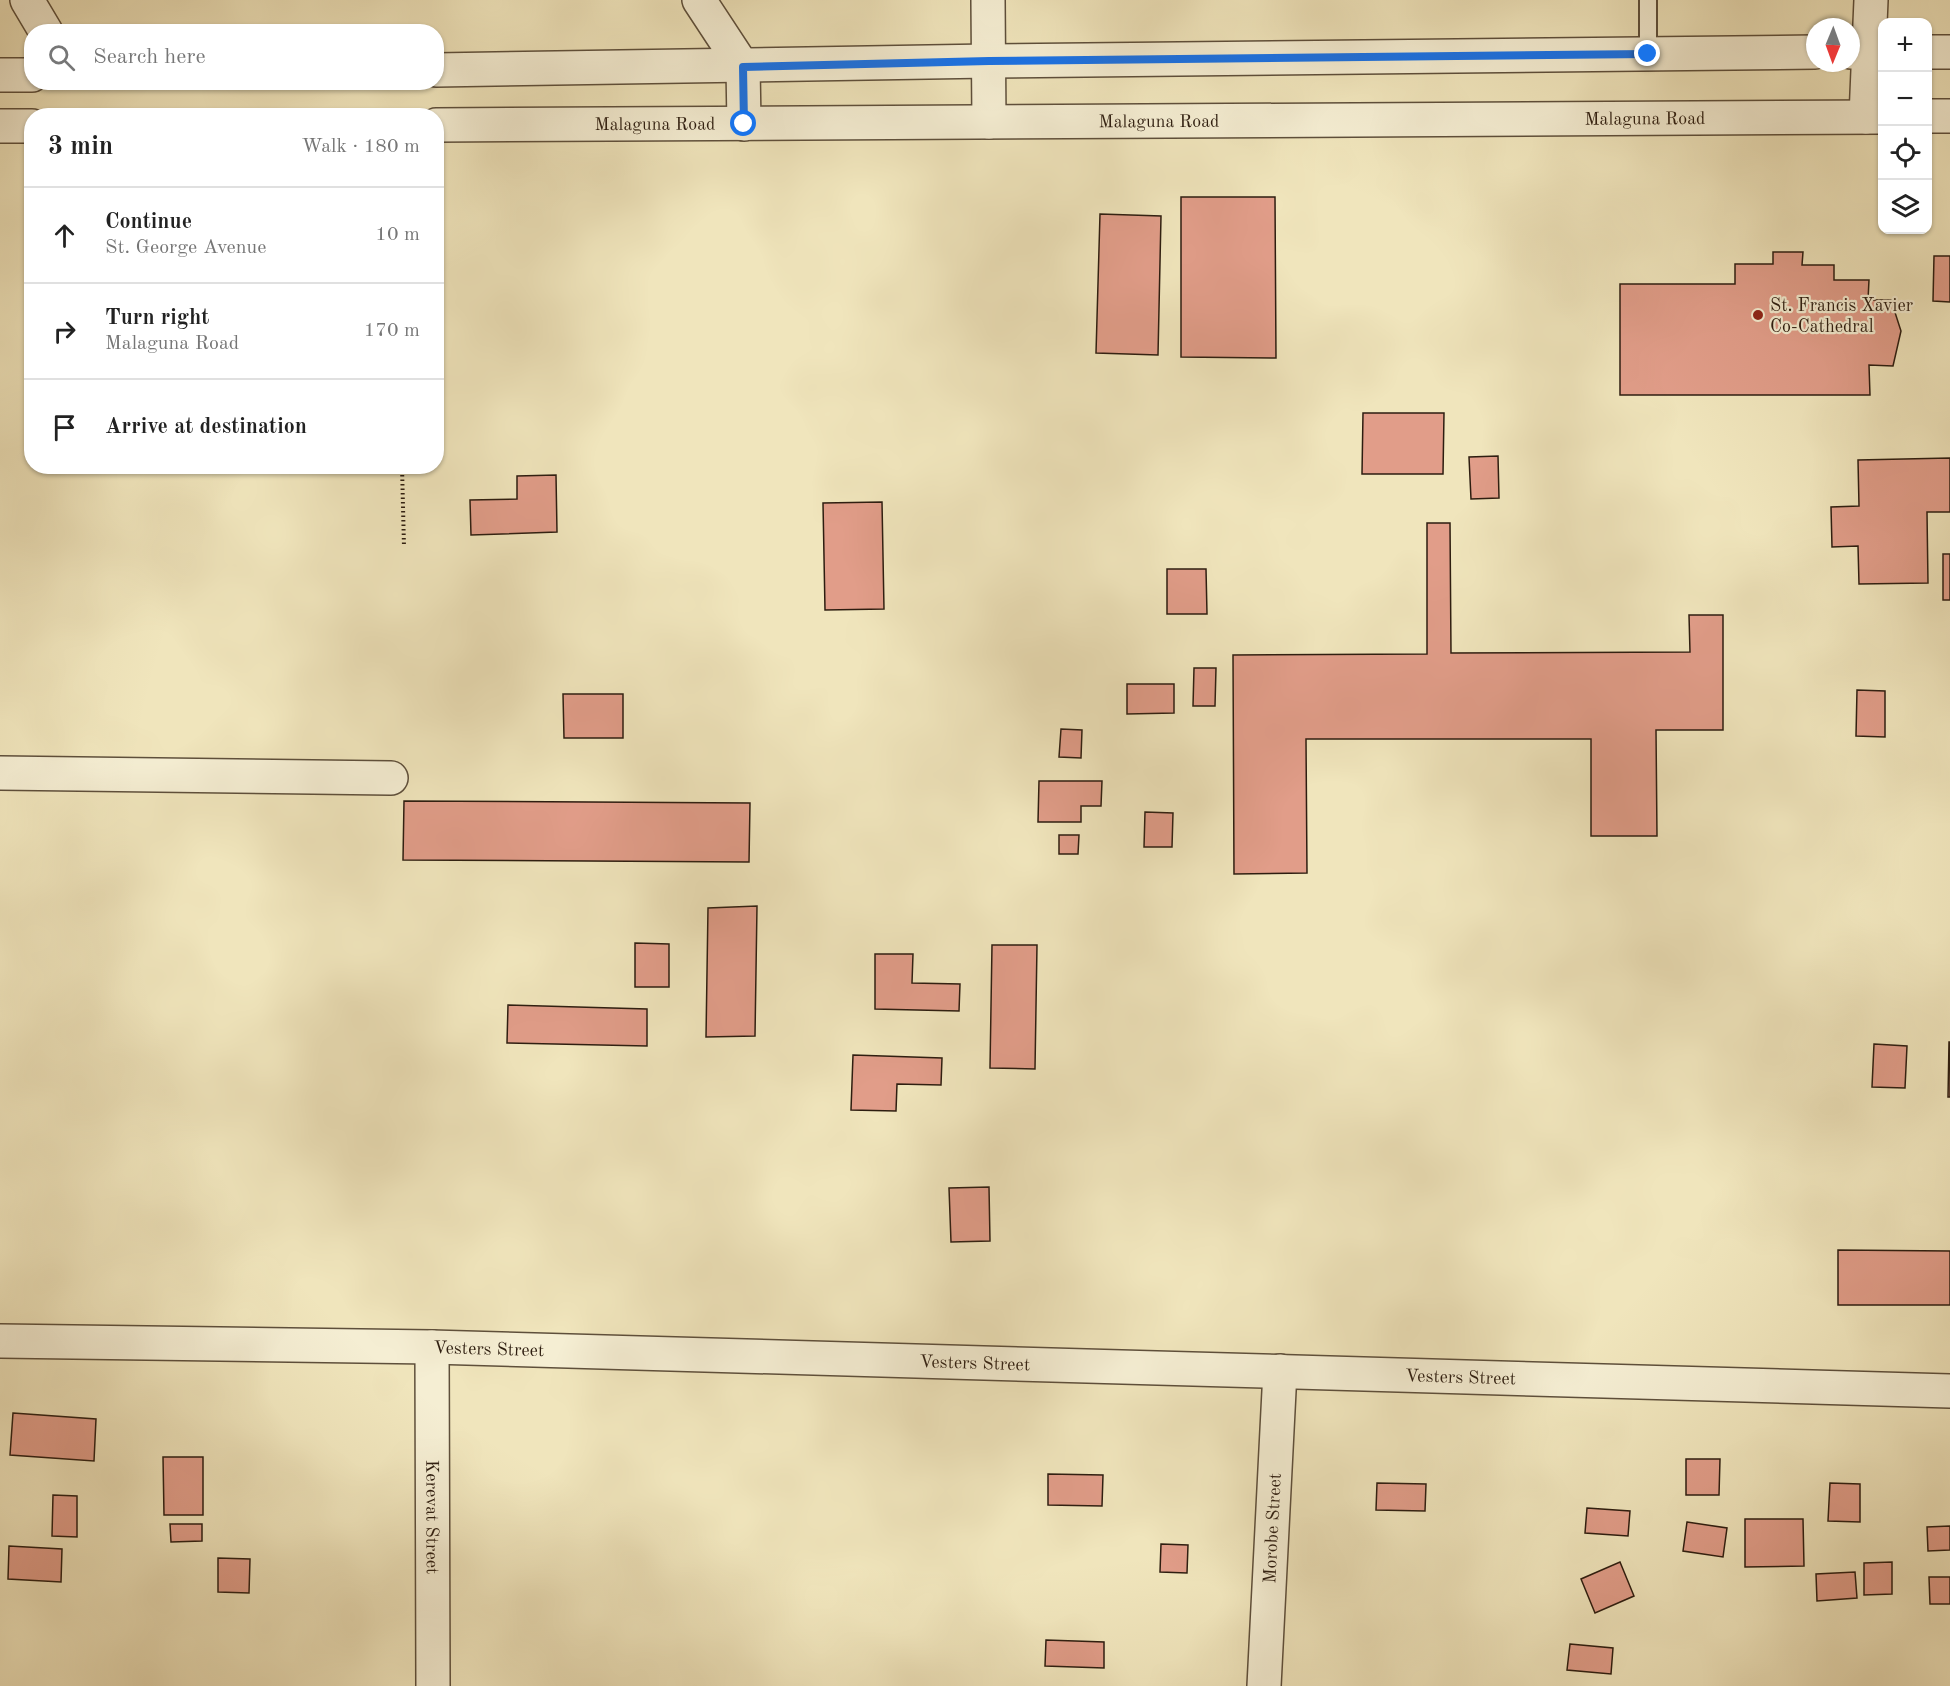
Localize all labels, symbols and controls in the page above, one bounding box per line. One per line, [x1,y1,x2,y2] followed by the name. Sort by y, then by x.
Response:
[1806,18,1860,72] north arrow
[1878,18,1932,234] map controls
[1878,18,1932,72] button: +
[24,24,444,90] search box
[1634,40,1660,66] route end
[45,41,78,74] icon: search
[93,46,206,68] text: Search here
[1878,72,1932,126] button: −
[730,110,756,136] route start
[1584,110,1706,129] street label: Malaguna Road
[1098,113,1220,131] street label: Malaguna Road
[594,115,716,134] street label: Malaguna Road
[1878,126,1932,180] button: locate
[48,134,113,160] text: 3 min
[301,137,420,157] text: Walk · 180 m
[1878,180,1932,234] button: layers
[105,211,192,233] text: Continue
[48,219,81,252] icon: ahead
[375,225,420,245] text: 10 m
[105,238,266,258] text: St. George Avenue
[1770,297,1914,336] place label: St. Francis Xavier Co-Cathedral
[105,307,209,329] text: Turn right
[1751,308,1765,322] marker: St. Francis Xavier Co-Cathedral
[48,315,81,348] icon: right
[364,321,420,341] text: 170 m
[105,334,239,354] text: Malaguna Road
[48,411,81,444] icon: arrive
[105,416,307,438] text: Arrive at destination
[433,1339,545,1360] street label: Vesters Street
[919,1353,1030,1374] street label: Vesters Street
[1405,1367,1516,1388] street label: Vesters Street
[422,1460,441,1574] street label: Kerevat Street
[1261,1473,1285,1584] street label: Morobe Street

